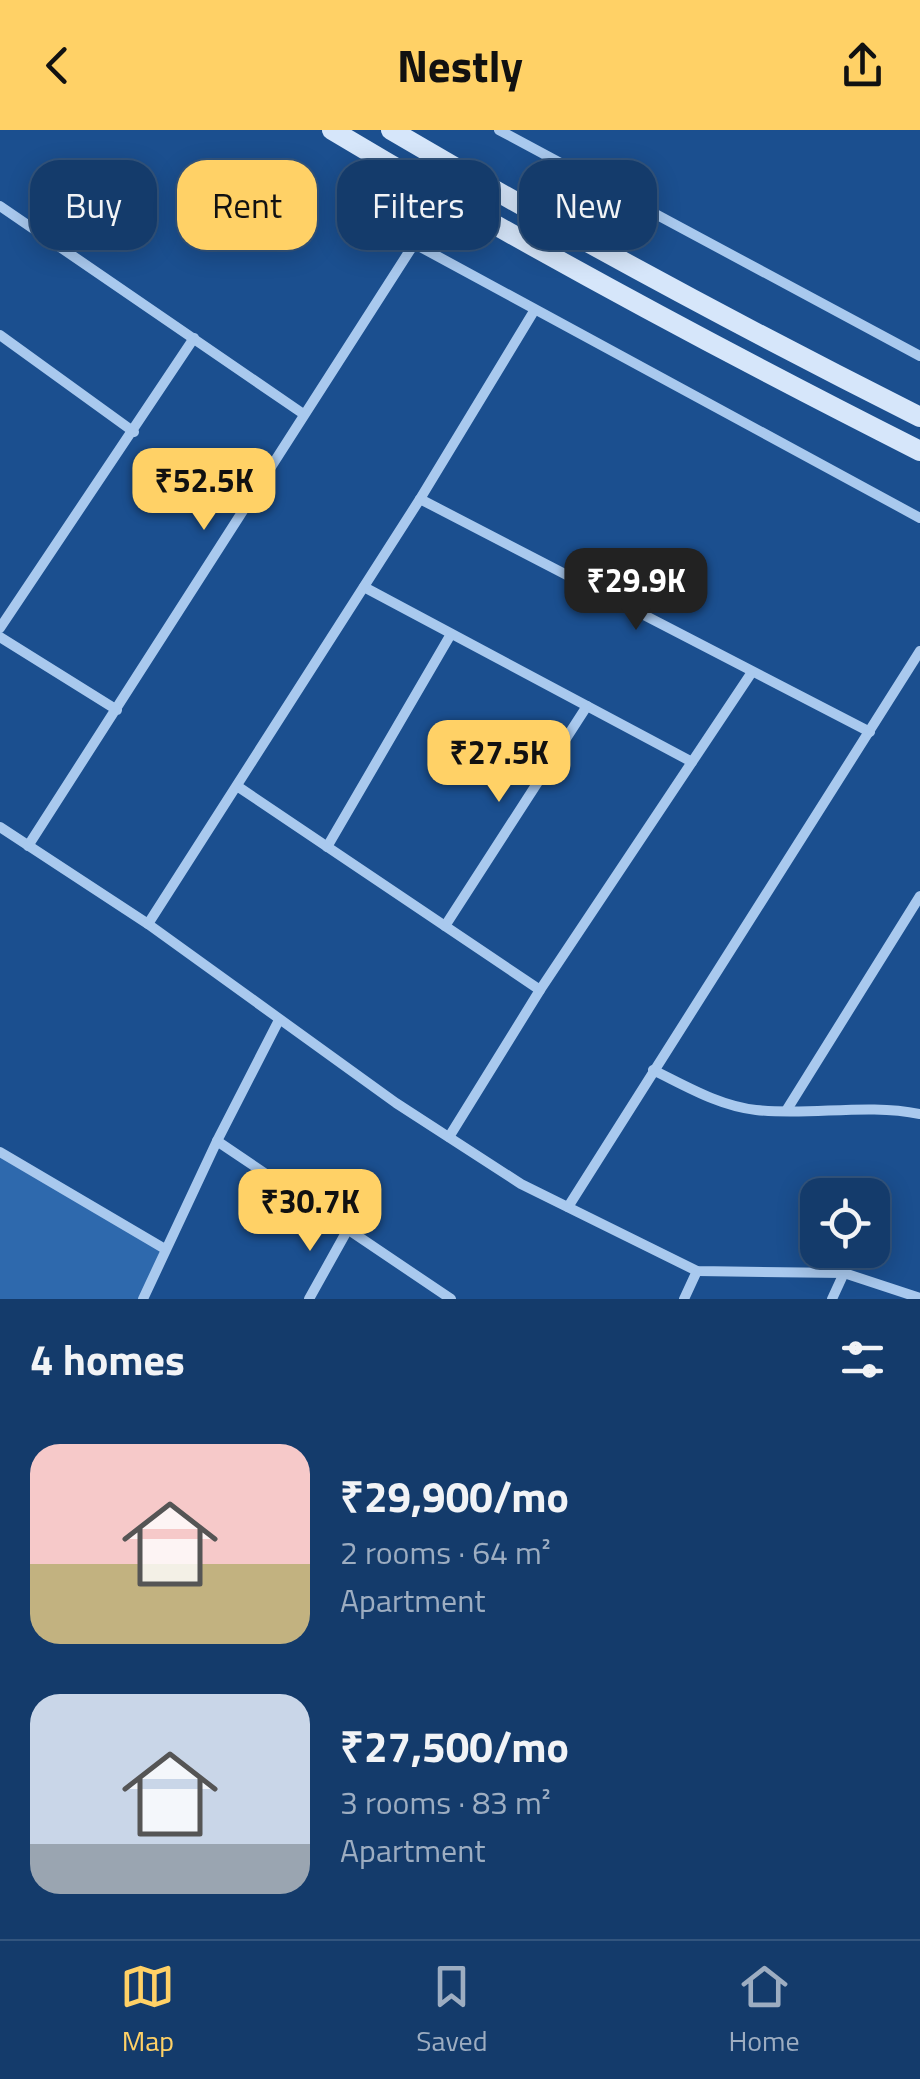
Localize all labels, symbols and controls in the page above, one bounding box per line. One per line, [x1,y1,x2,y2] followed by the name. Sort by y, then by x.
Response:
[397,31,523,99] text: Nestly
[30,38,85,93] icon: back
[835,38,890,93] icon: share
[30,160,157,250] chip: Buy
[177,160,317,250] chip: Rent
[337,160,499,250] chip: Filters
[519,160,657,250] chip: New
[123,448,285,533] pin: ₹52.5K
[154,456,254,504] text: ₹52.5K
[555,548,717,633] pin: ₹29.9K
[586,556,686,604] text: ₹29.9K
[418,720,580,805] pin: ₹27.5K
[449,728,549,776] text: ₹27.5K
[229,1169,391,1254] pin: ₹30.7K
[260,1177,360,1225] text: ₹30.7K
[800,1178,890,1268] map controls
[800,1178,890,1268] button: locate
[30,1327,185,1391] text: 4 homes
[835,1332,890,1387] icon: filters
[340,1464,569,1528] text: ₹29,900/mo
[110,1484,230,1604] icon: home
[340,1528,551,1576] text: 2 rooms · 64 m²
[340,1576,486,1624] text: Apartment
[340,1714,569,1778] text: ₹27,500/mo
[110,1734,230,1854] icon: home
[340,1778,551,1826] text: 3 rooms · 83 m²
[340,1826,486,1874] text: Apartment
[120,1959,175,2062] tab: Map
[416,1959,488,2062] tab: Saved
[728,1959,800,2062] tab: Home

